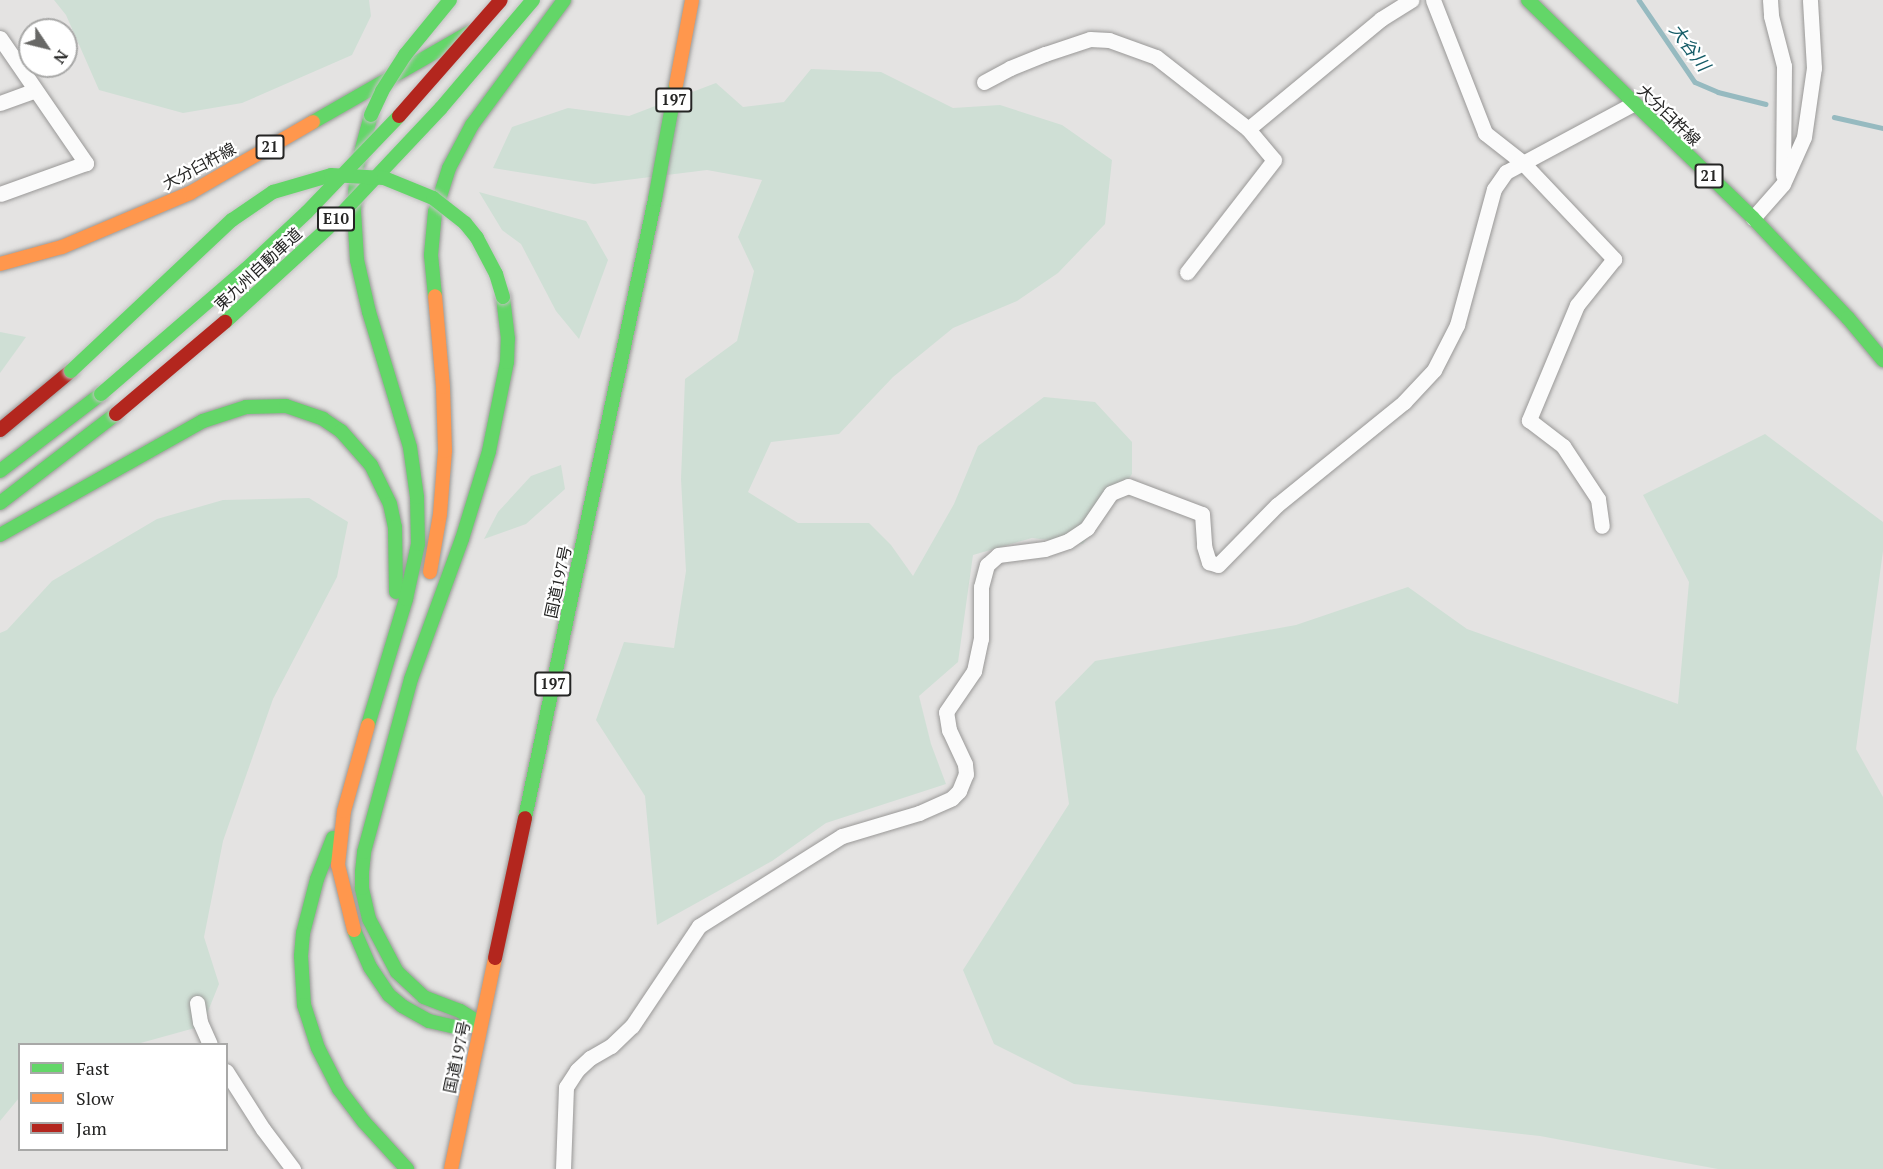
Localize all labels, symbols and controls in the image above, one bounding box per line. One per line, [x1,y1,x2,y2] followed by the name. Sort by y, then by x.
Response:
[18,18,78,78] north arrow
[1665,19,1715,75] water label: 大谷川
[49,46,74,68] text: N
[1634,80,1704,150] street label: 大分臼杵線
[654,88,694,112] road number: 197
[255,135,285,159] road number: 21
[159,139,239,193] street label: 大分臼杵線
[1694,164,1724,188] road number: 21
[316,207,356,231] road number: E10
[210,224,306,314] street label: 東九州自動車道
[541,544,575,620] street label: 国道197号
[534,672,572,696] road number: 197
[440,1019,474,1095] street label: 国道197号
[18,1043,228,1151] legend
[76,1056,109,1080] text: Fast
[76,1086,114,1110] text: Slow
[76,1116,107,1140] text: Jam

